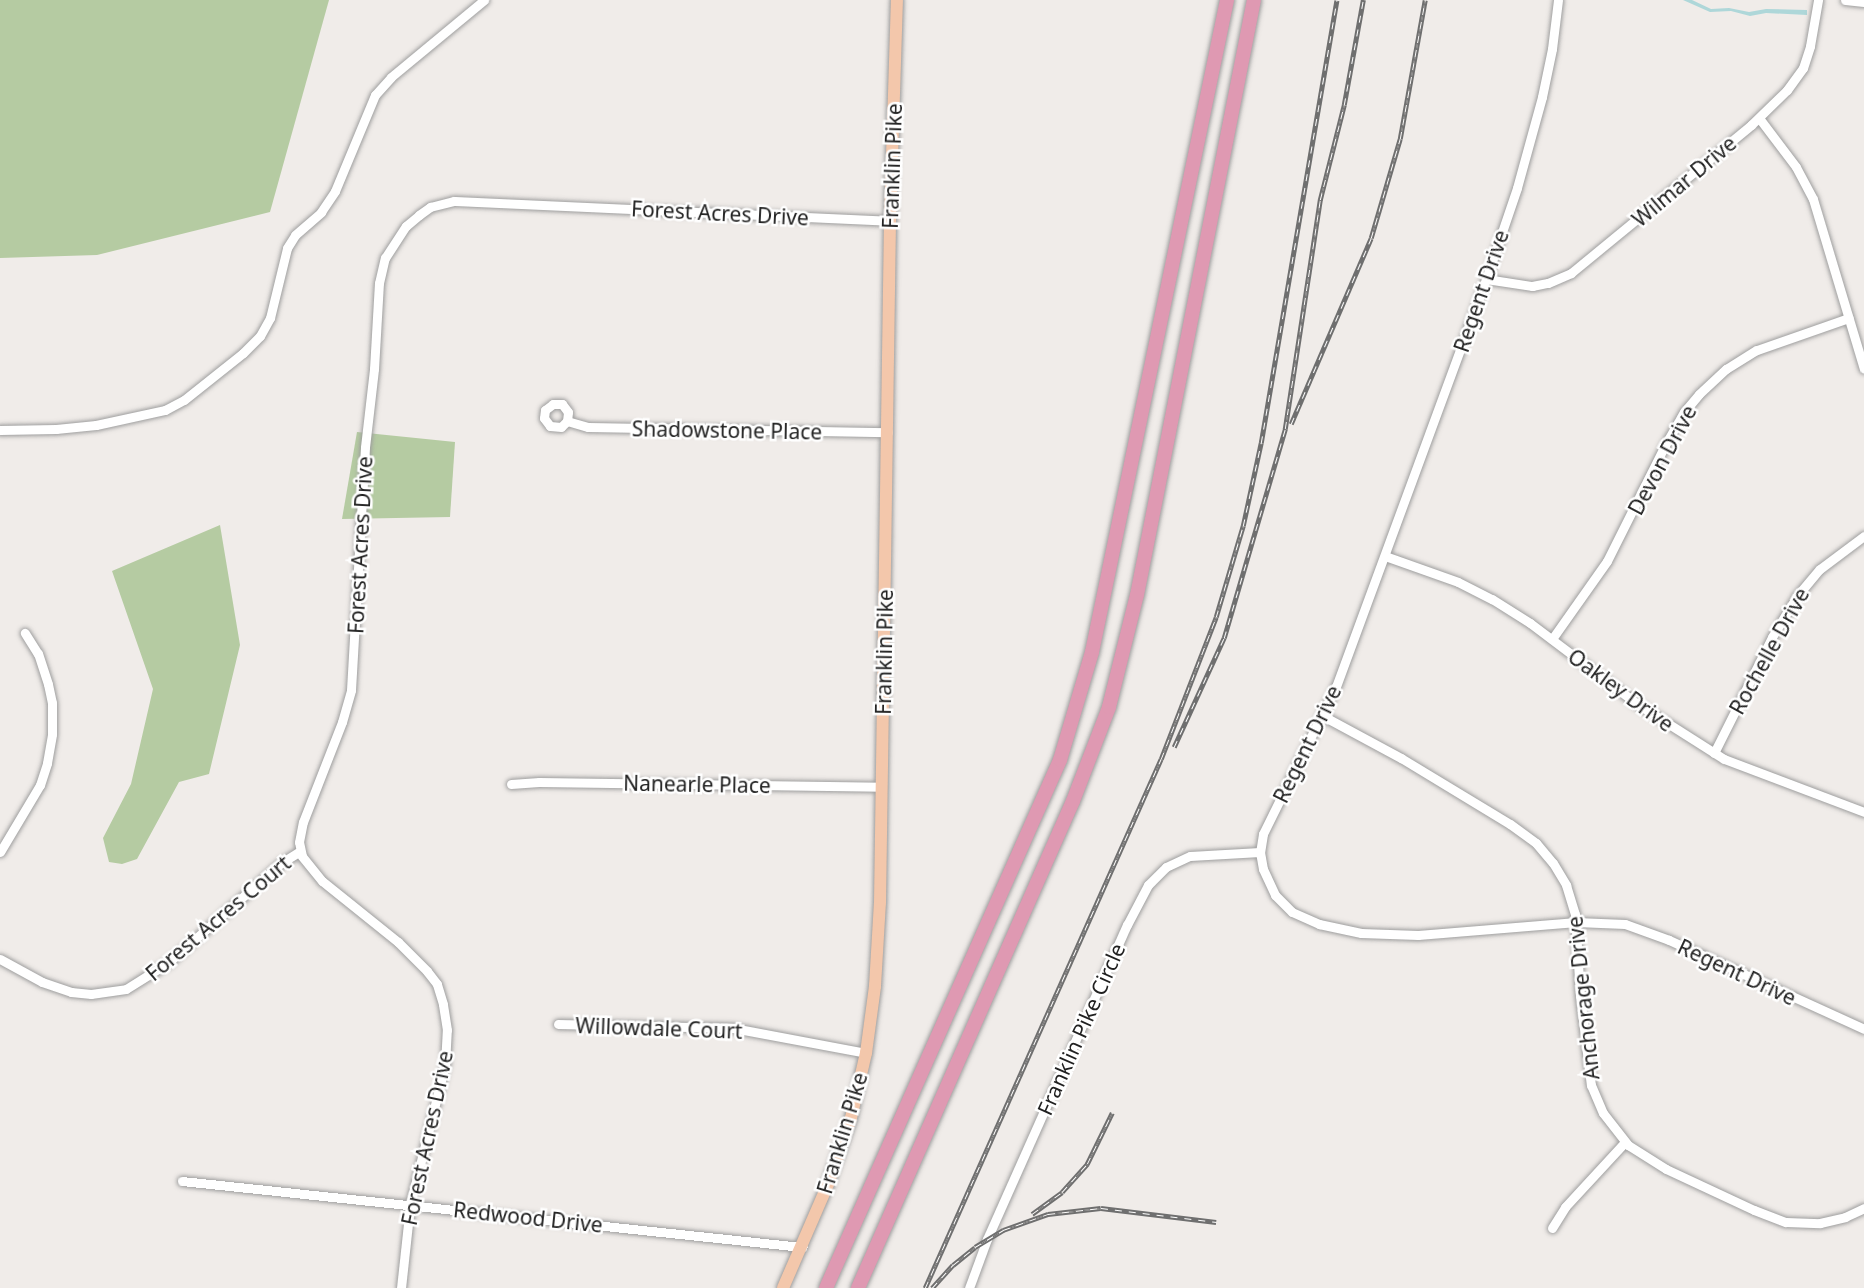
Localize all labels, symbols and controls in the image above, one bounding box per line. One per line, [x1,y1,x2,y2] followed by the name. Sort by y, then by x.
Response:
[877,103,907,229] street label: Franklin Pike
[1627,130,1741,232] street label: Wilmar Drive
[631,196,809,230] street label: Forest Acres Drive
[1448,227,1514,355] street label: Regent Drive
[1623,401,1701,519] street label: Devon Drive
[632,416,822,444] street label: Shadowstone Place
[343,456,377,634] street label: Forest Acres Drive
[1724,583,1814,719] street label: Rochelle Drive
[870,589,898,715] street label: Franklin Pike
[1563,643,1679,737] street label: Oakley Drive
[1268,681,1346,807] street label: Regent Drive
[623,770,771,798] street label: Nanearle Place
[141,850,295,986] street label: Forest Acres Court
[1562,915,1604,1081] street label: Anchorage Drive
[1674,934,1800,1010] street label: Regent Drive
[1032,939,1130,1119] street label: Franklin Pike Circle
[575,1012,743,1044] street label: Willowdale Court
[396,1048,458,1228] street label: Forest Acres Drive
[812,1069,872,1197] street label: Franklin Pike
[452,1197,604,1237] street label: Redwood Drive

